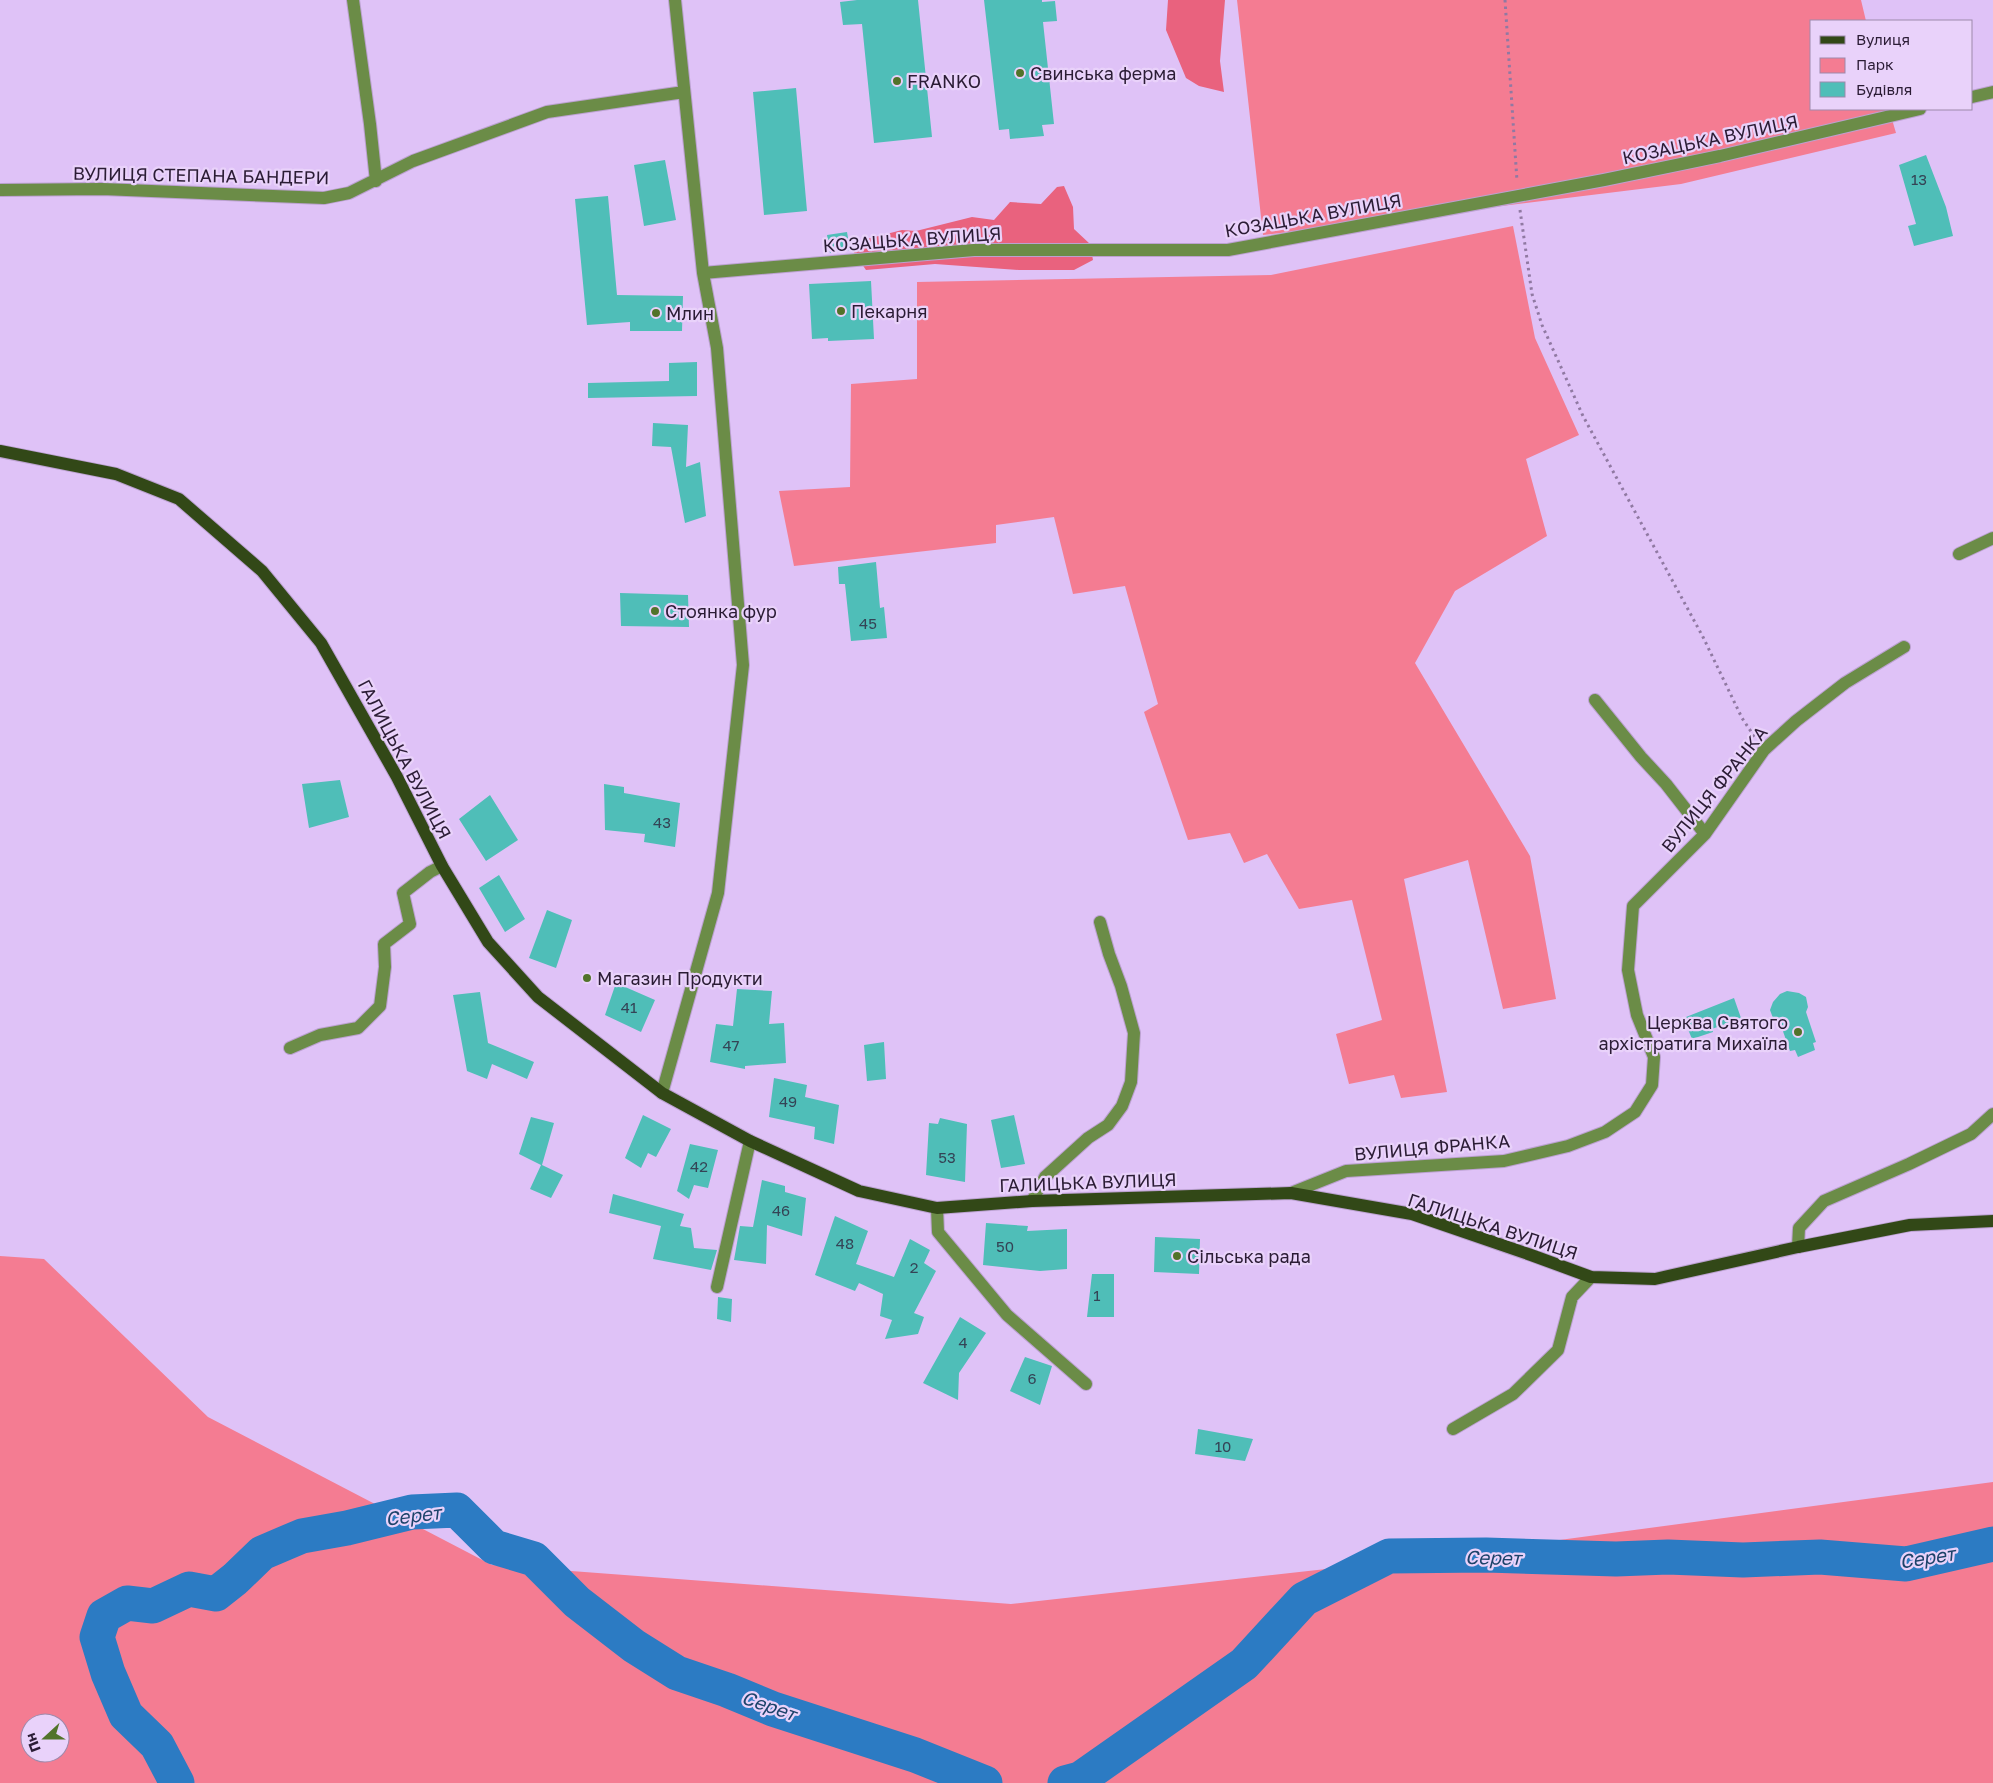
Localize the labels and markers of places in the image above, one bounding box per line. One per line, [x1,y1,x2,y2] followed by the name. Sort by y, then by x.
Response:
[1030,62,1176,84] place label: Свинська ферма
[1014,67,1026,79] marker: Свинська ферма
[907,70,981,92] place label: FRANKO
[891,75,903,87] marker: FRANKO
[851,300,928,322] place label: Пекарня
[666,302,714,324] place label: Млин
[835,305,847,317] marker: Пекарня
[650,307,662,319] marker: Млин
[665,600,777,622] place label: Стоянка фур
[649,605,661,617] marker: Стоянка фур
[597,967,763,989] place label: Магазин Продукти
[581,972,593,984] marker: Магазин Продукти
[1598,1011,1788,1054] place label: Церква Святого архістратига Михаїла
[1792,1026,1804,1038] marker: Церква Святого архістратига Михаїла
[1187,1245,1311,1267] place label: Сільська рада
[1171,1250,1183,1262] marker: Сільська рада

